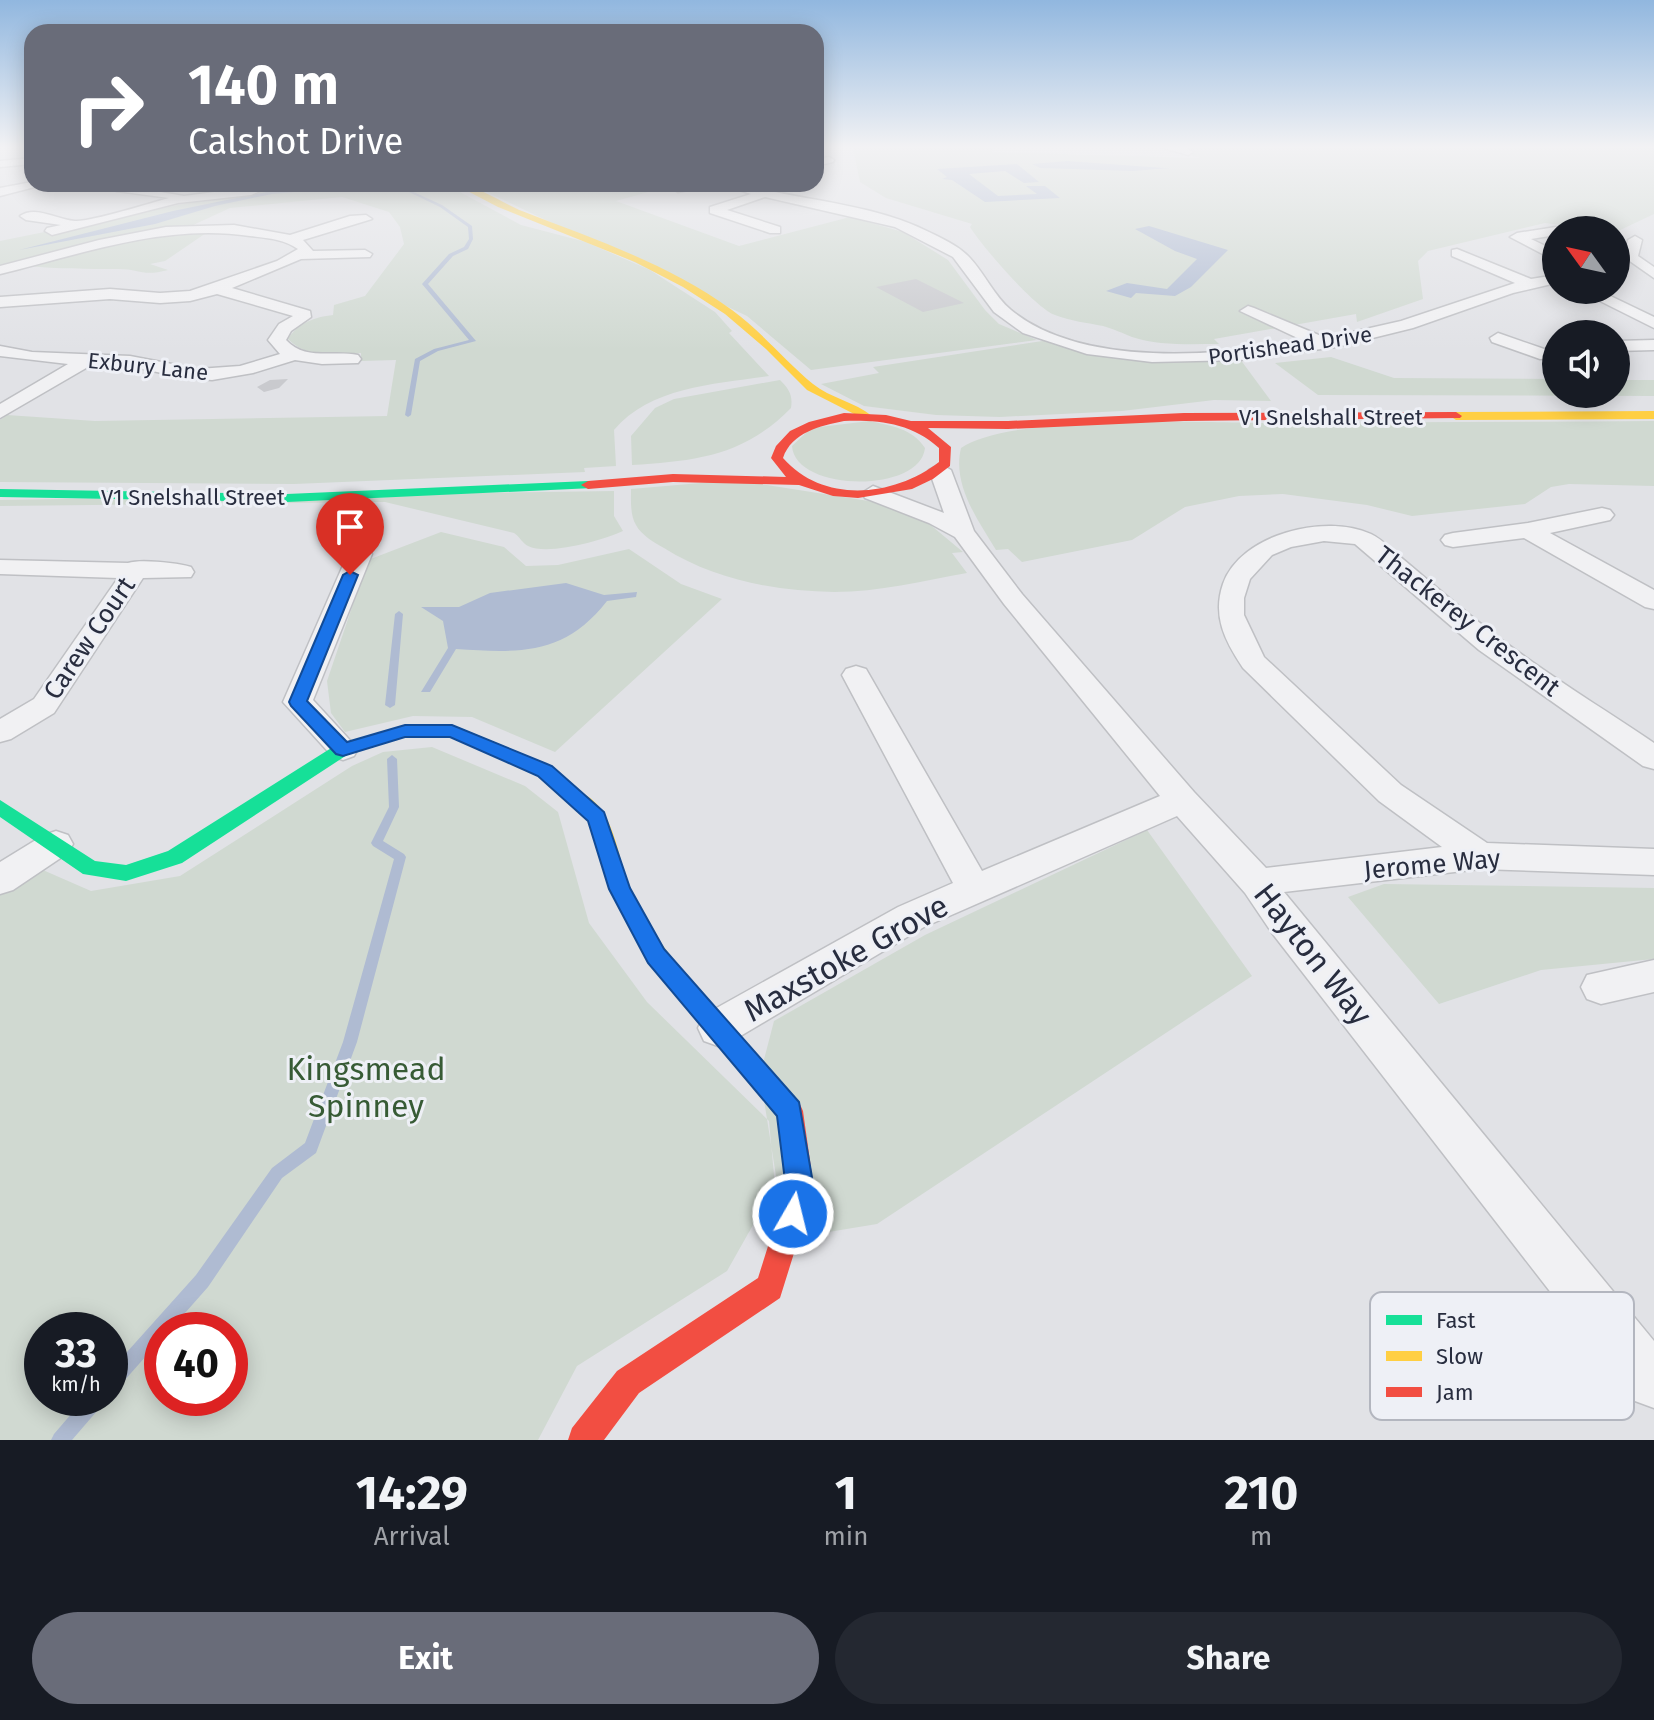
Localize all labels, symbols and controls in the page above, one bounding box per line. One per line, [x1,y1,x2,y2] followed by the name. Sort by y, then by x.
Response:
[188,52,339,119] text: 140 m
[56,56,160,160] icon: right
[188,120,403,164] text: Calshot Drive
[1542,216,1630,304] north arrow
[1542,216,1630,408] map controls
[1542,320,1630,408] button: sound
[1206,321,1374,370] street label: Portishead Drive
[86,347,210,386] street label: Exbury Lane
[1239,404,1423,431] street label: V1 Snelshall Street
[101,484,285,511] street label: V1 Snelshall Street
[316,493,384,575] pin
[328,505,372,549] icon: arrive
[1369,540,1567,704] street label: Thackerey Crescent
[37,571,142,705] street label: Carew Court
[1362,843,1502,886] street label: Jerome Way
[1246,875,1380,1033] street label: Hayton Way
[737,886,955,1030] street label: Maxstoke Grove
[286,1050,446,1125] park label: Kingsmead Spinney
[751,1172,835,1256] position arrow
[1370,1292,1634,1420] legend
[1436,1307,1476,1334] text: Fast
[144,1312,248,1416] speed limit sign: 40
[55,1330,97,1378] text: 33
[1436,1343,1483,1370] text: Slow
[51,1372,101,1396] text: km/h
[1436,1379,1474,1406] text: Jam
[356,1464,468,1522] text: 14:29
[835,1464,857,1522] text: 1
[1224,1464,1298,1522] text: 210
[374,1521,450,1552] text: Arrival
[824,1521,868,1552] text: min
[1250,1521,1272,1552] text: m
[32,1612,819,1704] button: Exit
[835,1612,1622,1704] button: Share

